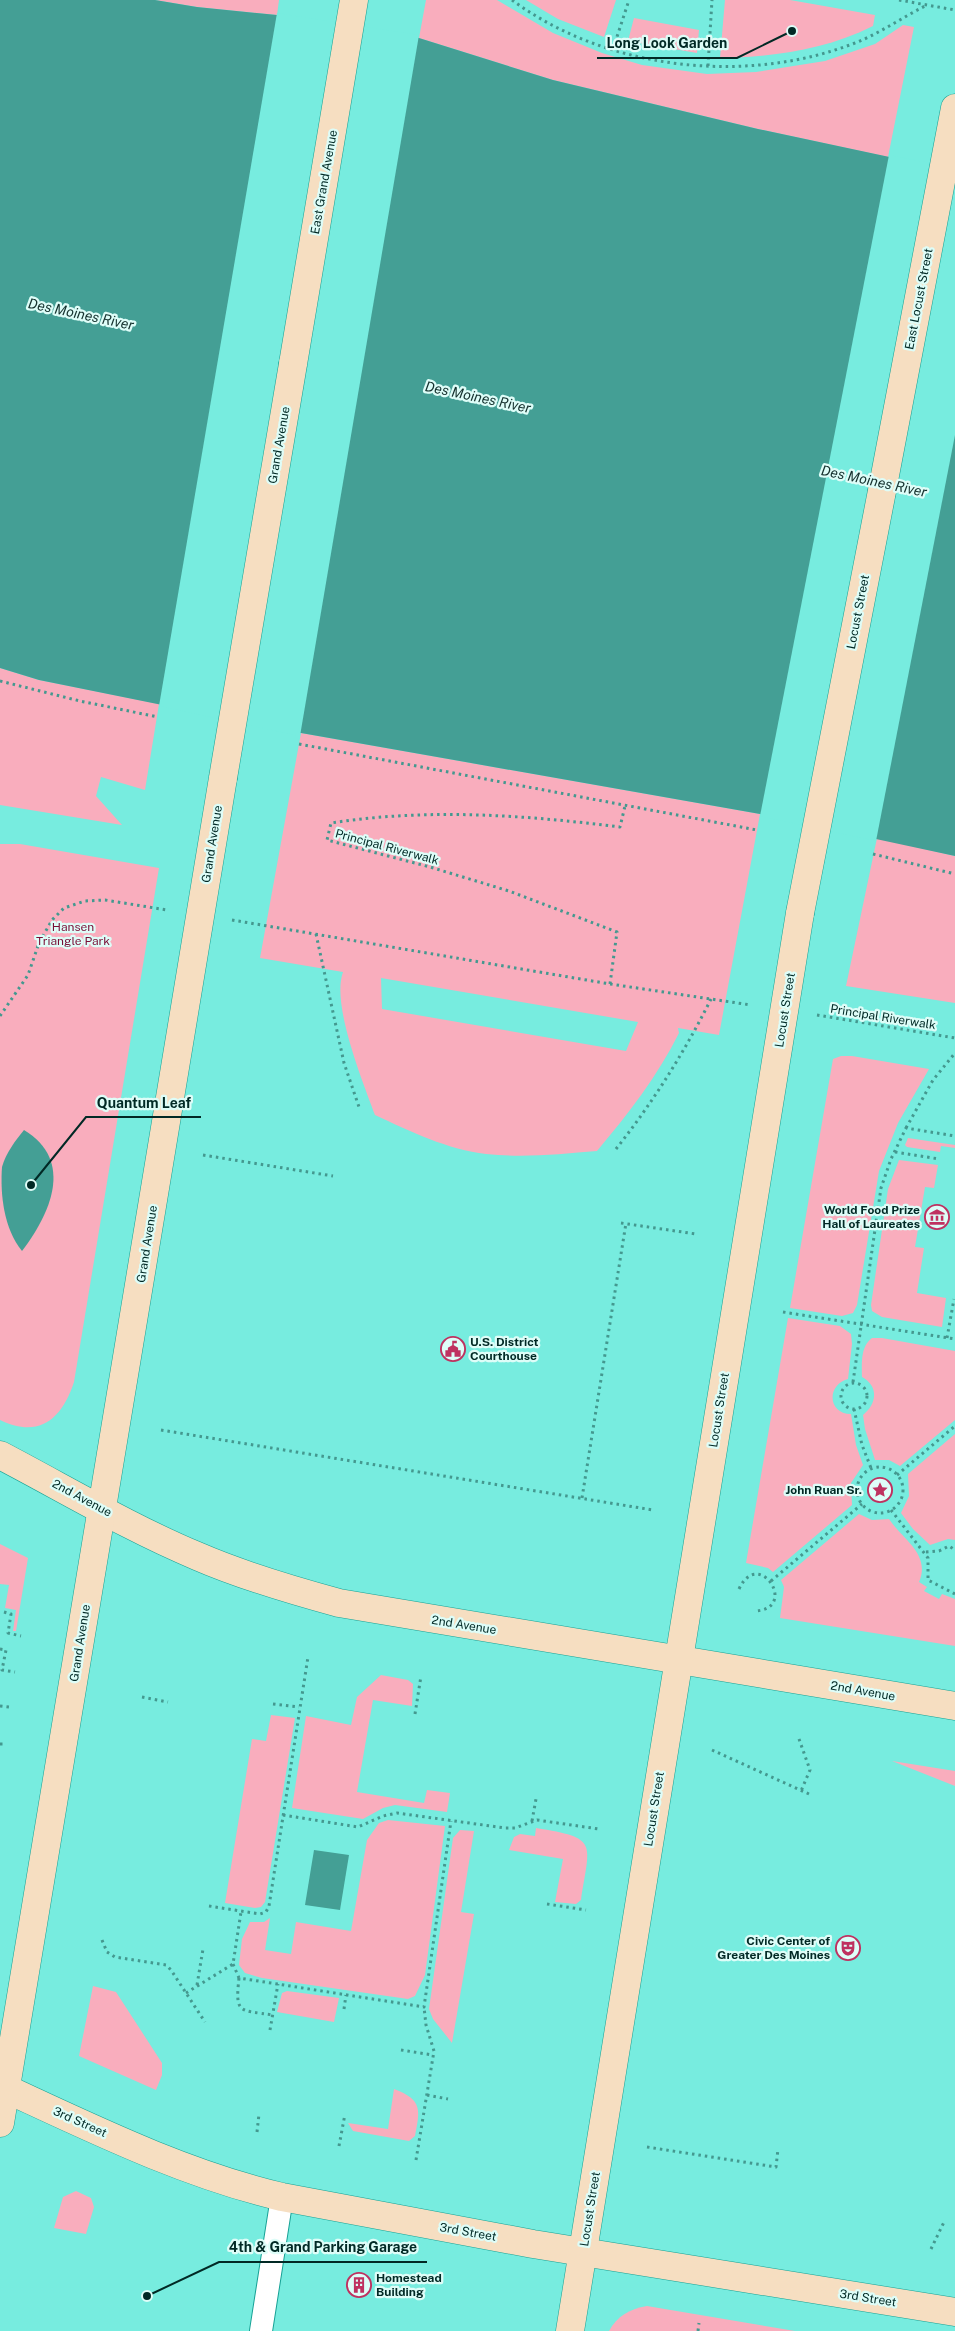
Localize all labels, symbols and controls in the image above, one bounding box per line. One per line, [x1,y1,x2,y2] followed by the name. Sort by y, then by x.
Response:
[597,29,737,58] callout: Long Look Garden
[607,35,727,51] text: Long Look Garden
[308,129,340,235] street label: East Grand Avenue
[902,247,936,351] street label: East Locust Street
[27,295,136,333] water label: Des Moines River
[424,378,533,416] water label: Des Moines River
[265,405,293,485] street label: Grand Avenue
[820,462,929,500] water label: Des Moines River
[844,573,872,650] street label: Locust Street
[199,804,225,884] street label: Grand Avenue
[334,826,441,868] street label: Principal Riverwalk
[36,920,110,948] park label: Hansen Triangle Park
[772,971,798,1048] street label: Locust Street
[829,1002,937,1032] street label: Principal Riverwalk
[86,1088,201,1117] callout: Quantum Leaf
[97,1095,192,1111] text: Quantum Leaf
[822,1203,920,1231] place label: World Food Prize Hall of Laureates
[134,1204,160,1284] street label: Grand Avenue
[924,1204,950,1230] museum icon: World Food Prize Hall of Laureates
[470,1335,539,1363] place label: U.S. District Courthouse
[440,1336,466,1362] public building icon: U.S. District Courthouse
[706,1371,732,1448] street label: Locust Street
[50,1476,114,1520] street label: 2nd Avenue
[867,1477,893,1503] place icon: John Ruan Sr.
[785,1483,862,1497] place label: John Ruan Sr.
[67,1603,93,1683] street label: Grand Avenue
[431,1613,498,1637] street label: 2nd Avenue
[830,1678,897,1704] street label: 2nd Avenue
[641,1770,667,1847] street label: Locust Street
[717,1934,830,1962] place label: Civic Center of Greater Des Moines
[835,1935,861,1961] theatre icon: Civic Center of Greater Des Moines
[51,2104,109,2140] street label: 3rd Street
[577,2170,603,2247] street label: Locust Street
[439,2220,498,2244] street label: 3rd Street
[219,2233,427,2262] callout: 4th & Grand Parking Garage
[229,2239,417,2255] text: 4th & Grand Parking Garage
[376,2271,442,2299] place label: Homestead Building
[346,2272,372,2298] building icon: Homestead Building
[839,2287,898,2309] street label: 3rd Street

